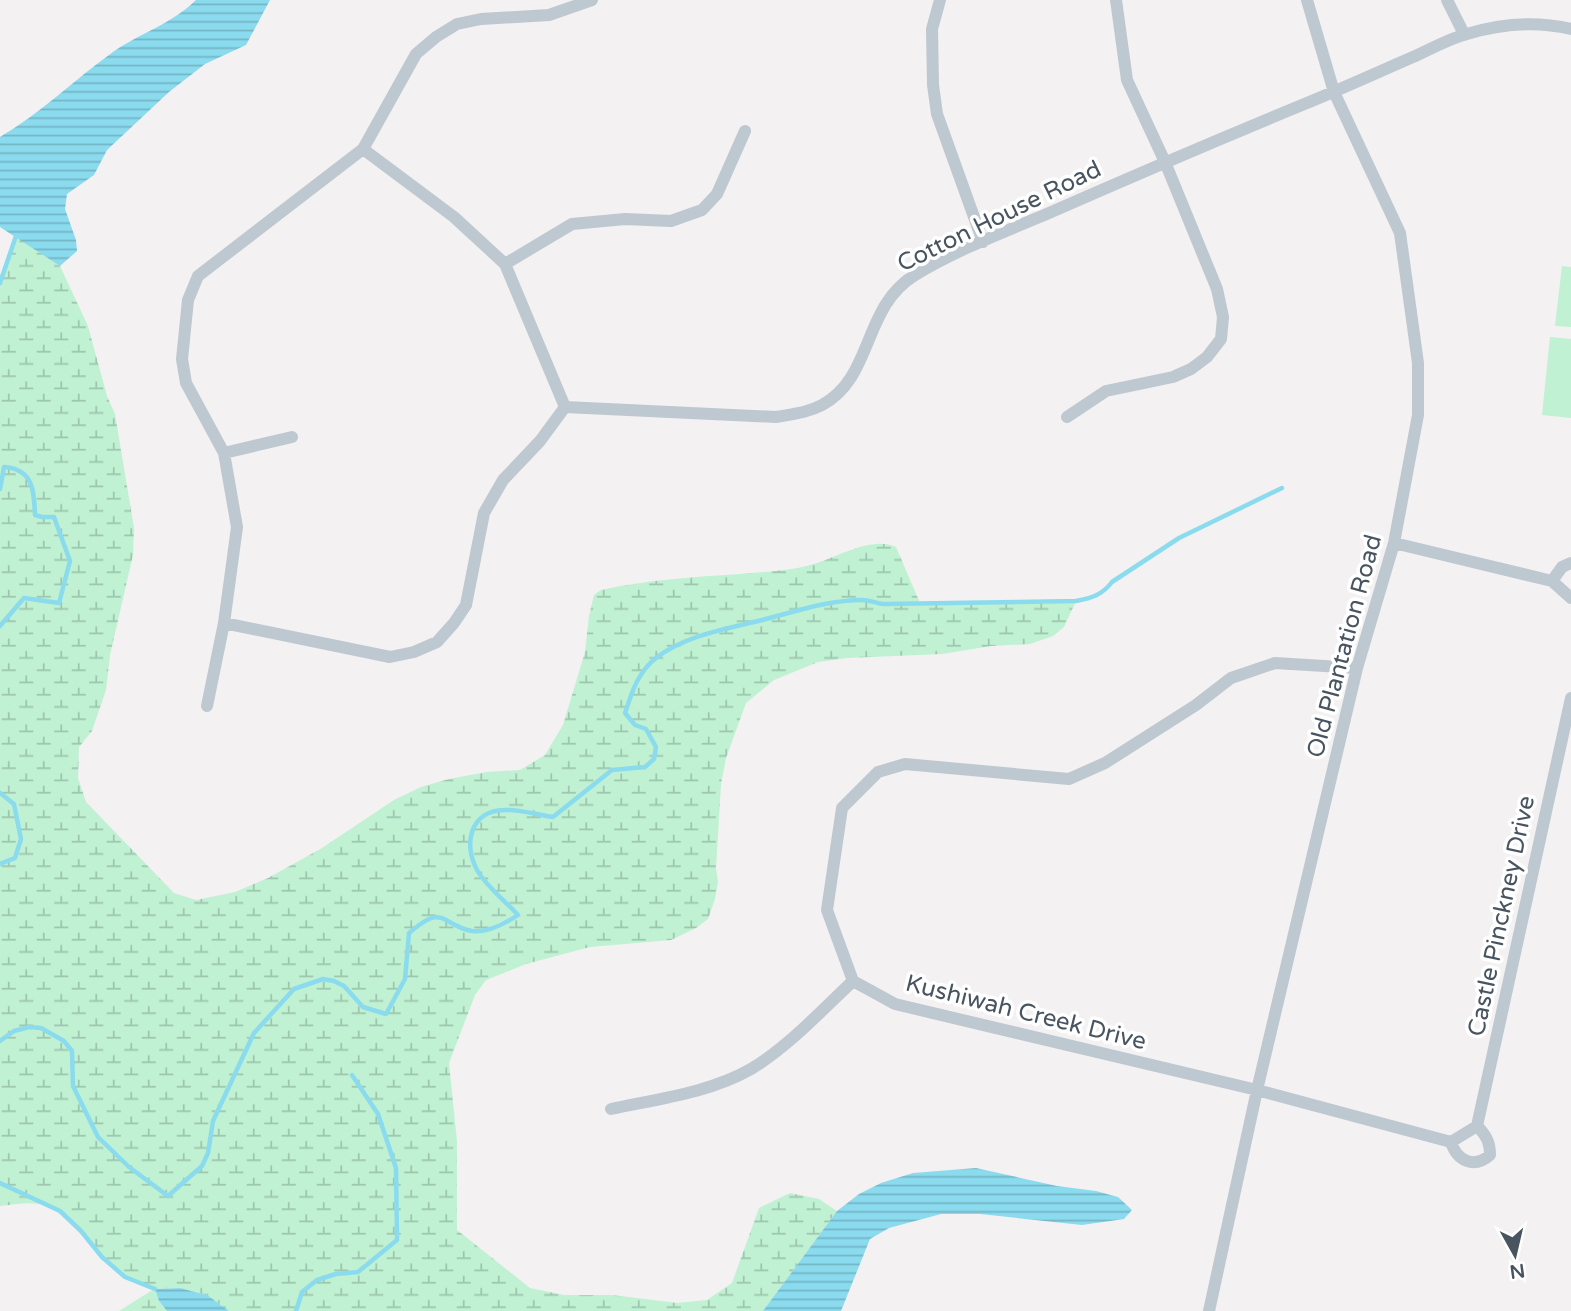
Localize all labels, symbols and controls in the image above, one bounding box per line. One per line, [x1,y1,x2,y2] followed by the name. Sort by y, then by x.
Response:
[893,155,1106,278] street label: Cotton House Road
[1301,531,1388,761] street label: Old Plantation Road
[1462,793,1541,1039] street label: Castle Pinckney Drive
[903,969,1149,1056] street label: Kushiwah Creek Drive
[1480,1220,1550,1290] north arrow
[1508,1259,1526,1283] text: N

